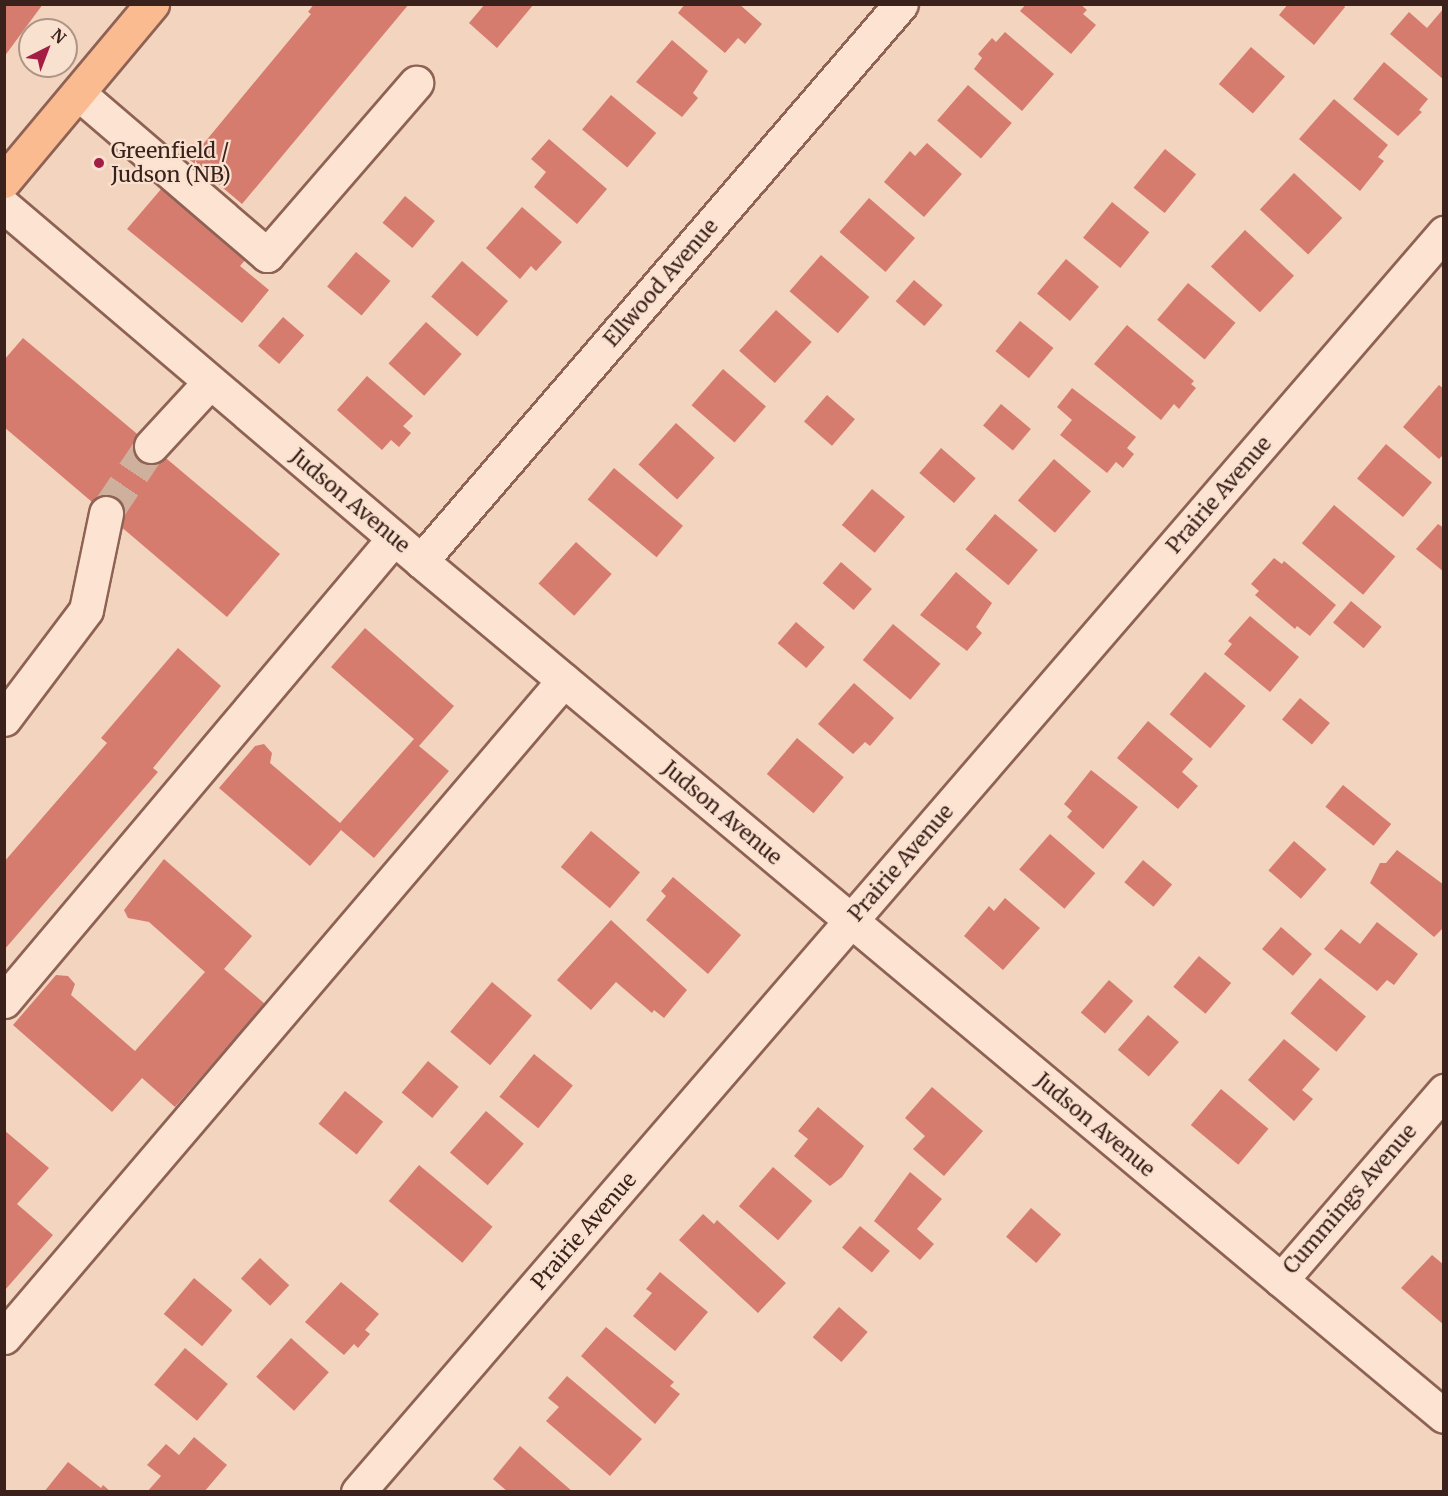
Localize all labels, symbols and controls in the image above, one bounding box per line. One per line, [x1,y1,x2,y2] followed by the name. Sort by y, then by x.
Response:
[18,18,78,78] north arrow
[47,24,70,48] text: N
[111,138,231,188] place label: Greenfield / Judson (NB)
[92,156,106,170] marker: Greenfield / Judson (NB)
[599,214,723,352] street label: Ellwood Avenue
[1161,431,1277,559] street label: Prairie Avenue
[285,444,415,558] street label: Judson Avenue
[657,756,787,870] street label: Judson Avenue
[843,799,959,927] street label: Prairie Avenue
[1030,1068,1160,1182] street label: Judson Avenue
[1278,1119,1422,1279] street label: Cummings Avenue
[526,1167,642,1295] street label: Prairie Avenue

